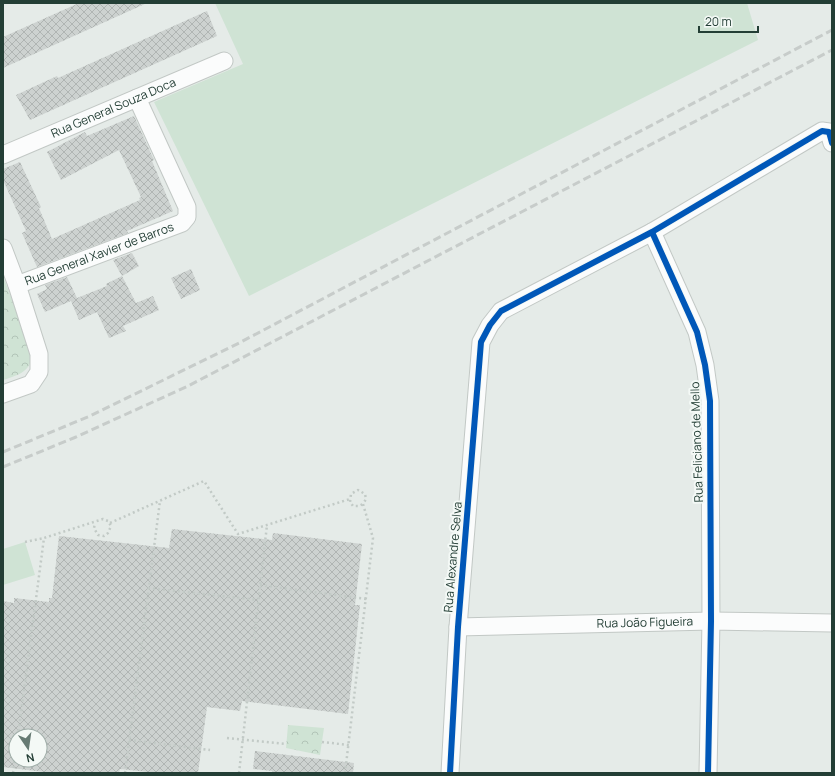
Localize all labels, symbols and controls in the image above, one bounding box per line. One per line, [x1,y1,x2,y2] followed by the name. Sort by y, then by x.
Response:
[699,8,758,34] scale bar
[705,13,732,30] text: 20 m
[48,73,178,142] street label: Rua General Souza Doca
[22,218,176,289] street label: Rua General Xavier de Barros
[686,381,707,503] street label: Rua Feliciano de Mello
[439,501,466,613] street label: Rua Alexandre Selva
[597,612,693,632] street label: Rua João Figueira
[8,728,48,768] north arrow
[25,750,36,766] text: N

